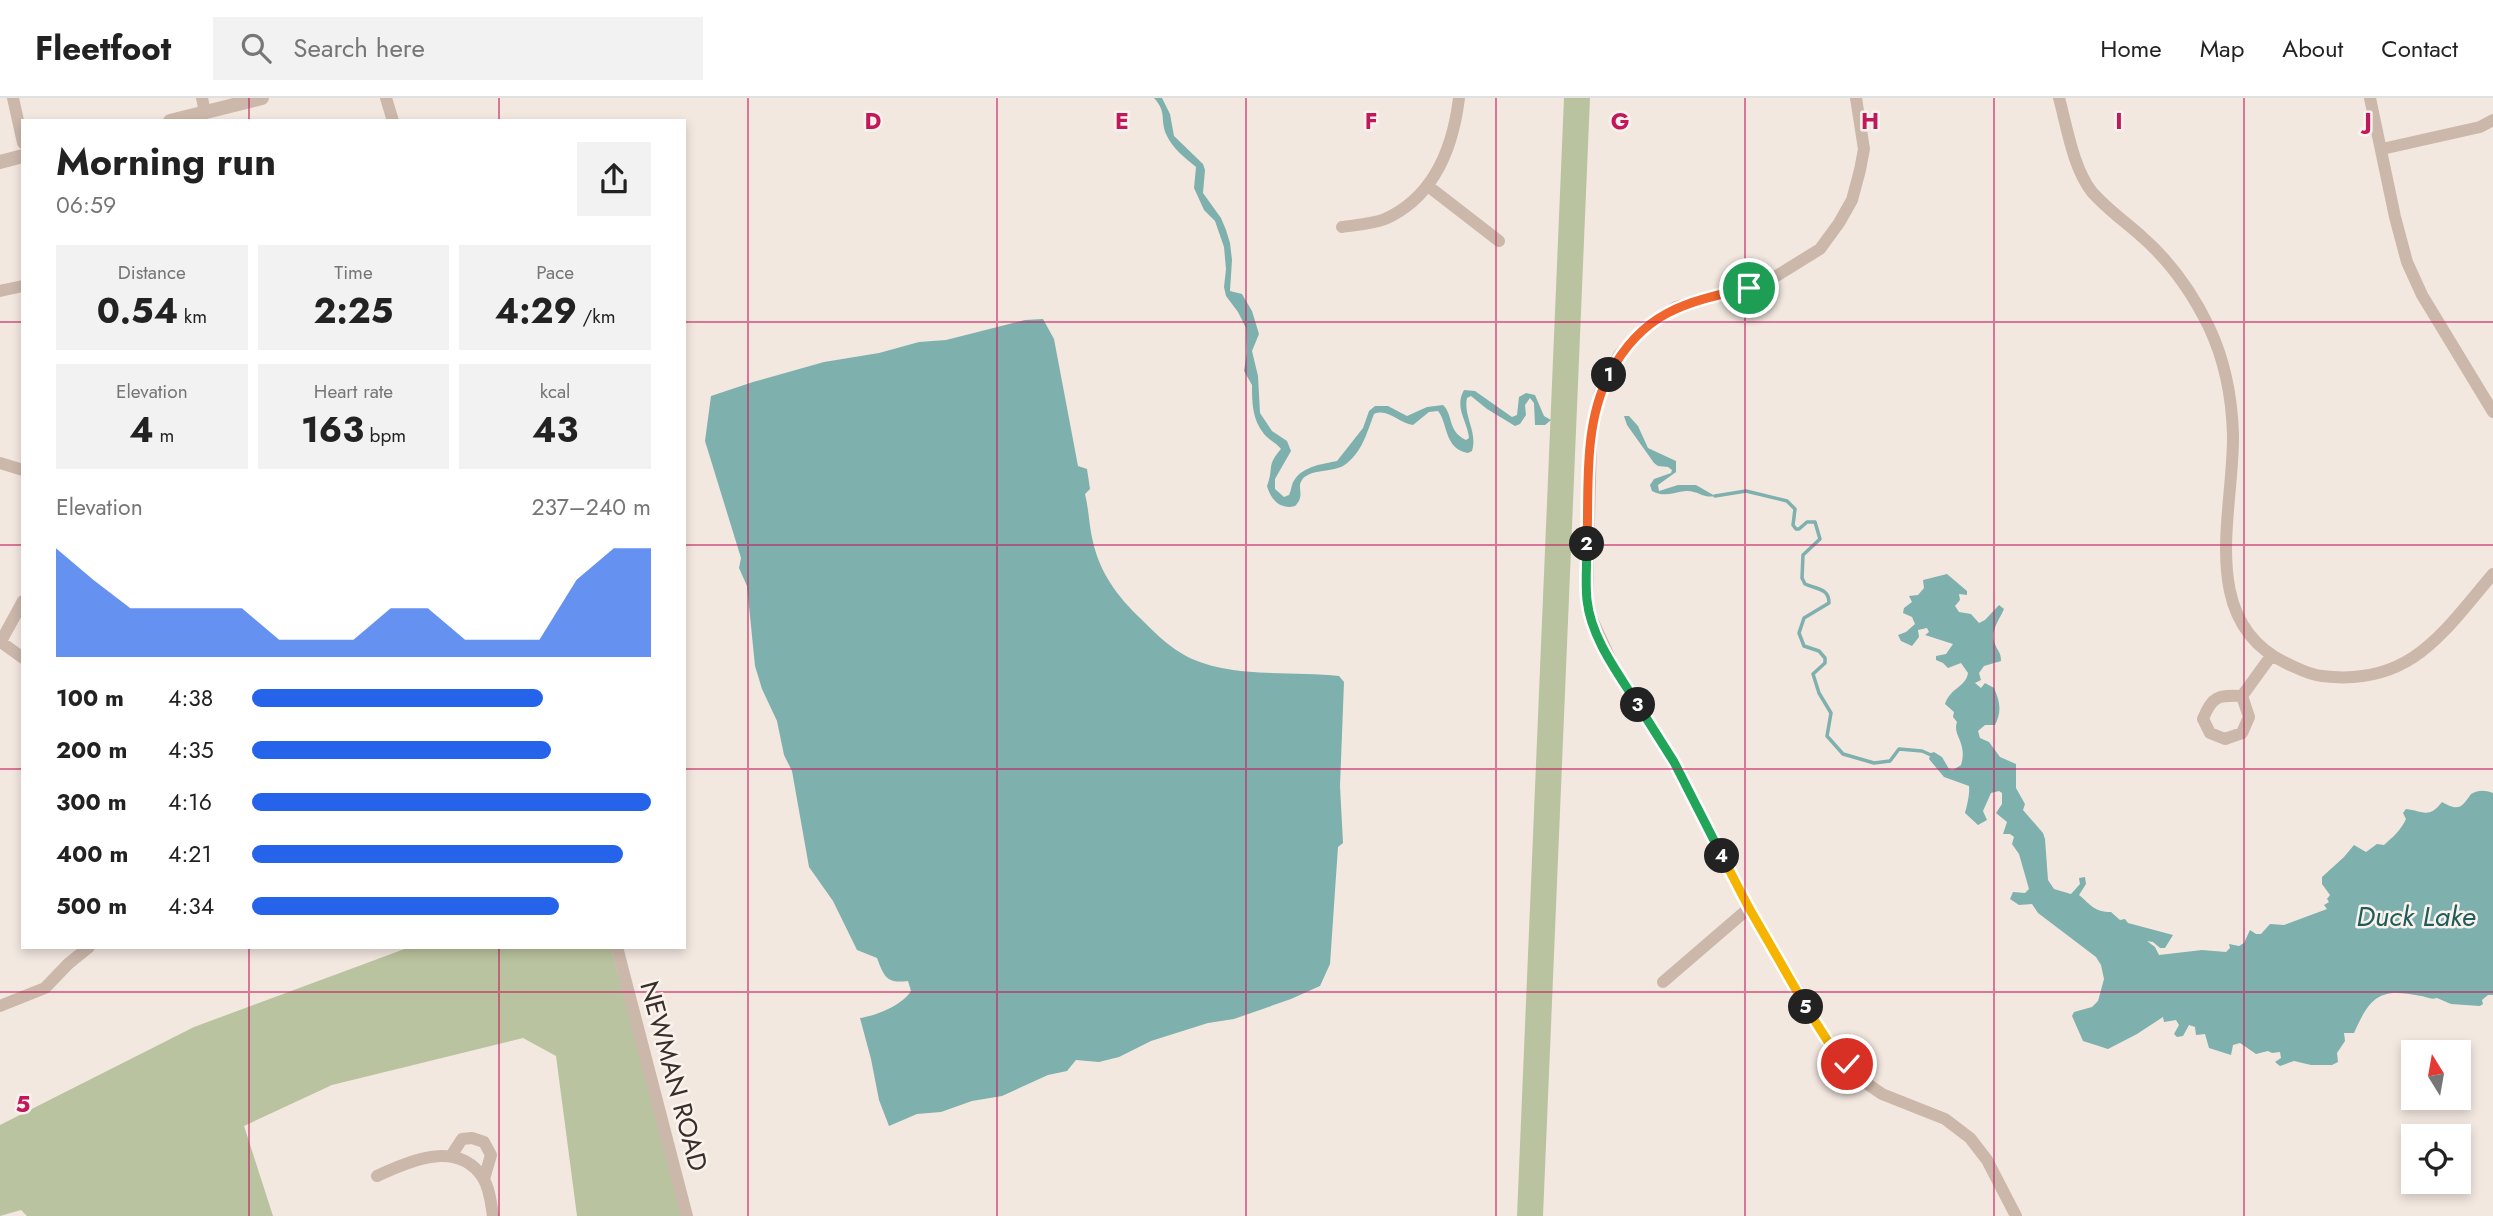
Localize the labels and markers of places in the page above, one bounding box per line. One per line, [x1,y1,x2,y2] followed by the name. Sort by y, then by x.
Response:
[1719,258,1779,318] pin
[1592,358,1626,392] pin: 1
[1570,526,1604,562] pin: 2
[1620,688,1656,722] pin: 3
[1704,838,1740,874] pin: 4
[1788,990,1824,1024] pin: 5
[1817,1034,1877,1094] pin

